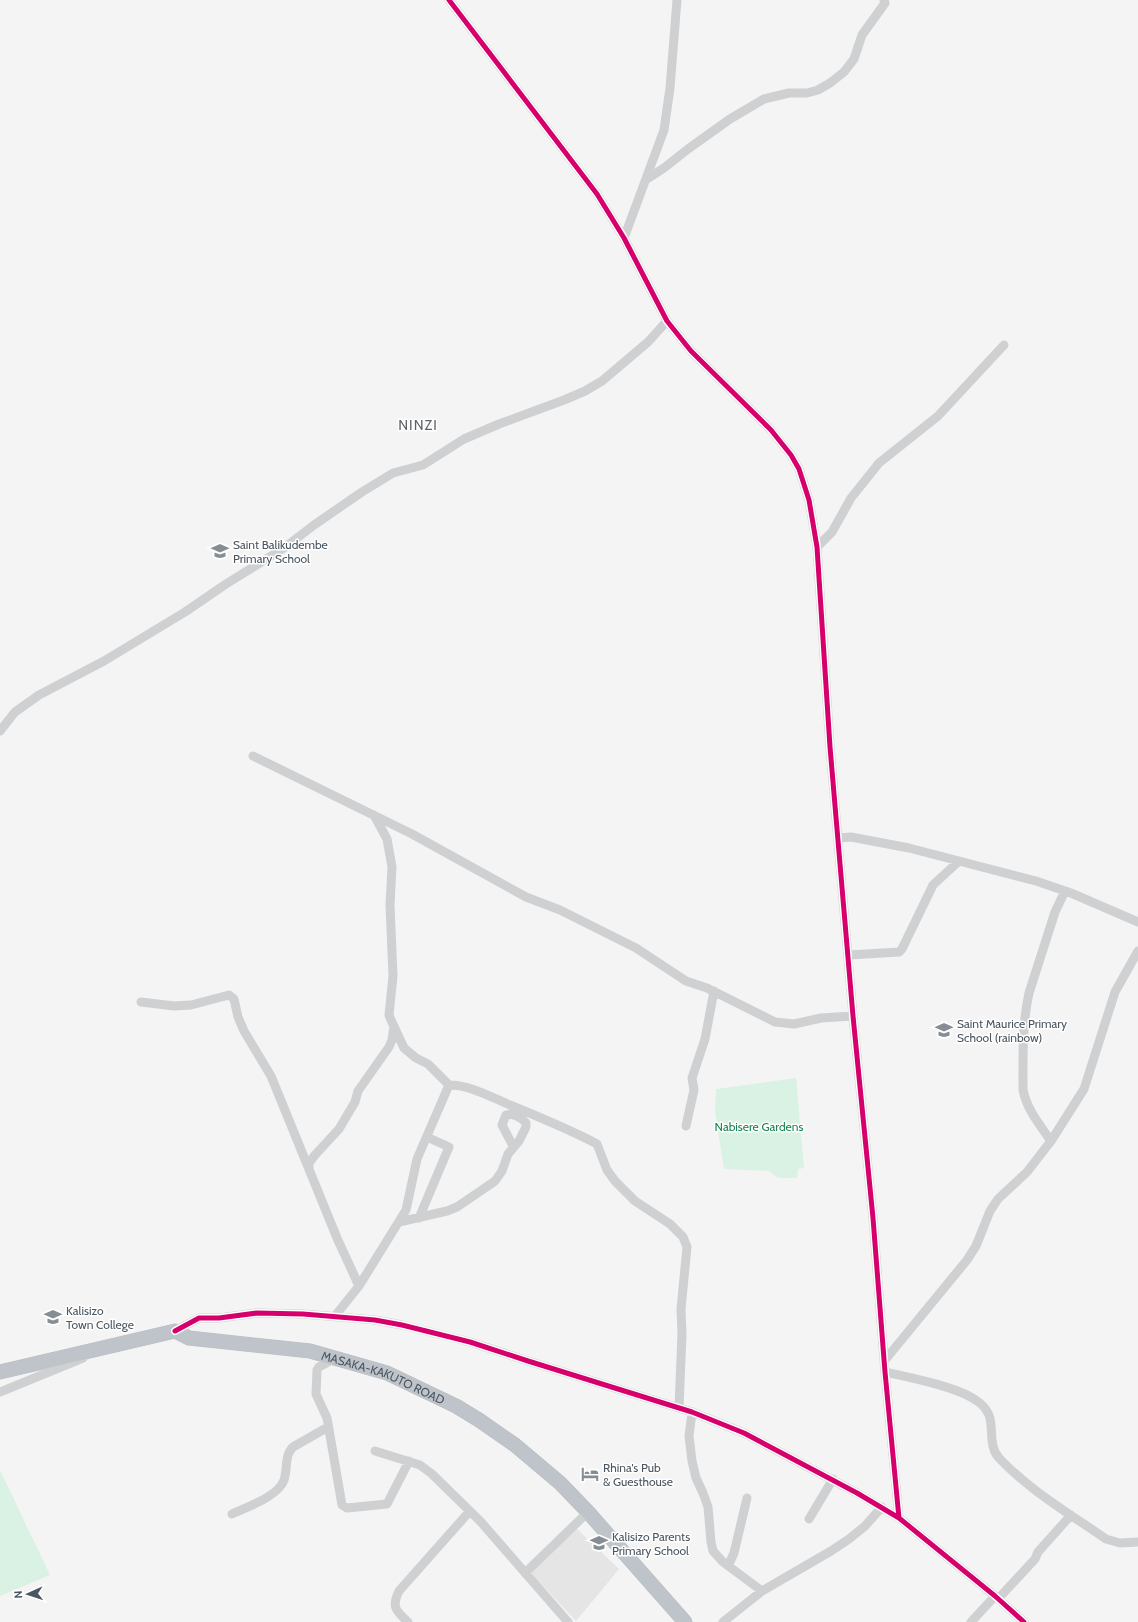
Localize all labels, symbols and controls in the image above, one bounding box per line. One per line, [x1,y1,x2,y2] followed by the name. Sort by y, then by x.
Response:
[398,416,438,434] district label: NINZI
[233,537,328,566] place label: Saint Balikudembe Primary School
[210,541,230,561] school or university icon: Saint Balikudembe Primary School
[957,1016,1067,1045] place label: Saint Maurice Primary School (rainbow)
[934,1020,954,1040] school or university icon: Saint Maurice Primary School (rainbow)
[715,1119,803,1134] park label: Nabisere Gardens
[66,1303,134,1332] place label: Kalisizo Town College
[43,1307,63,1327] school or university icon: Kalisizo Town College
[320,1347,448,1407] street label: MASAKA-KAKUTO ROAD
[603,1460,673,1489] place label: Rhina's Pub & Guesthouse
[580,1464,600,1484] hotel icon: Rhina's Pub & Guesthouse
[612,1529,690,1558] place label: Kalisizo Parents Primary School
[589,1533,609,1553] school or university icon: Kalisizo Parents Primary School
[8,1574,48,1614] north arrow
[11,1590,25,1599] text: N

